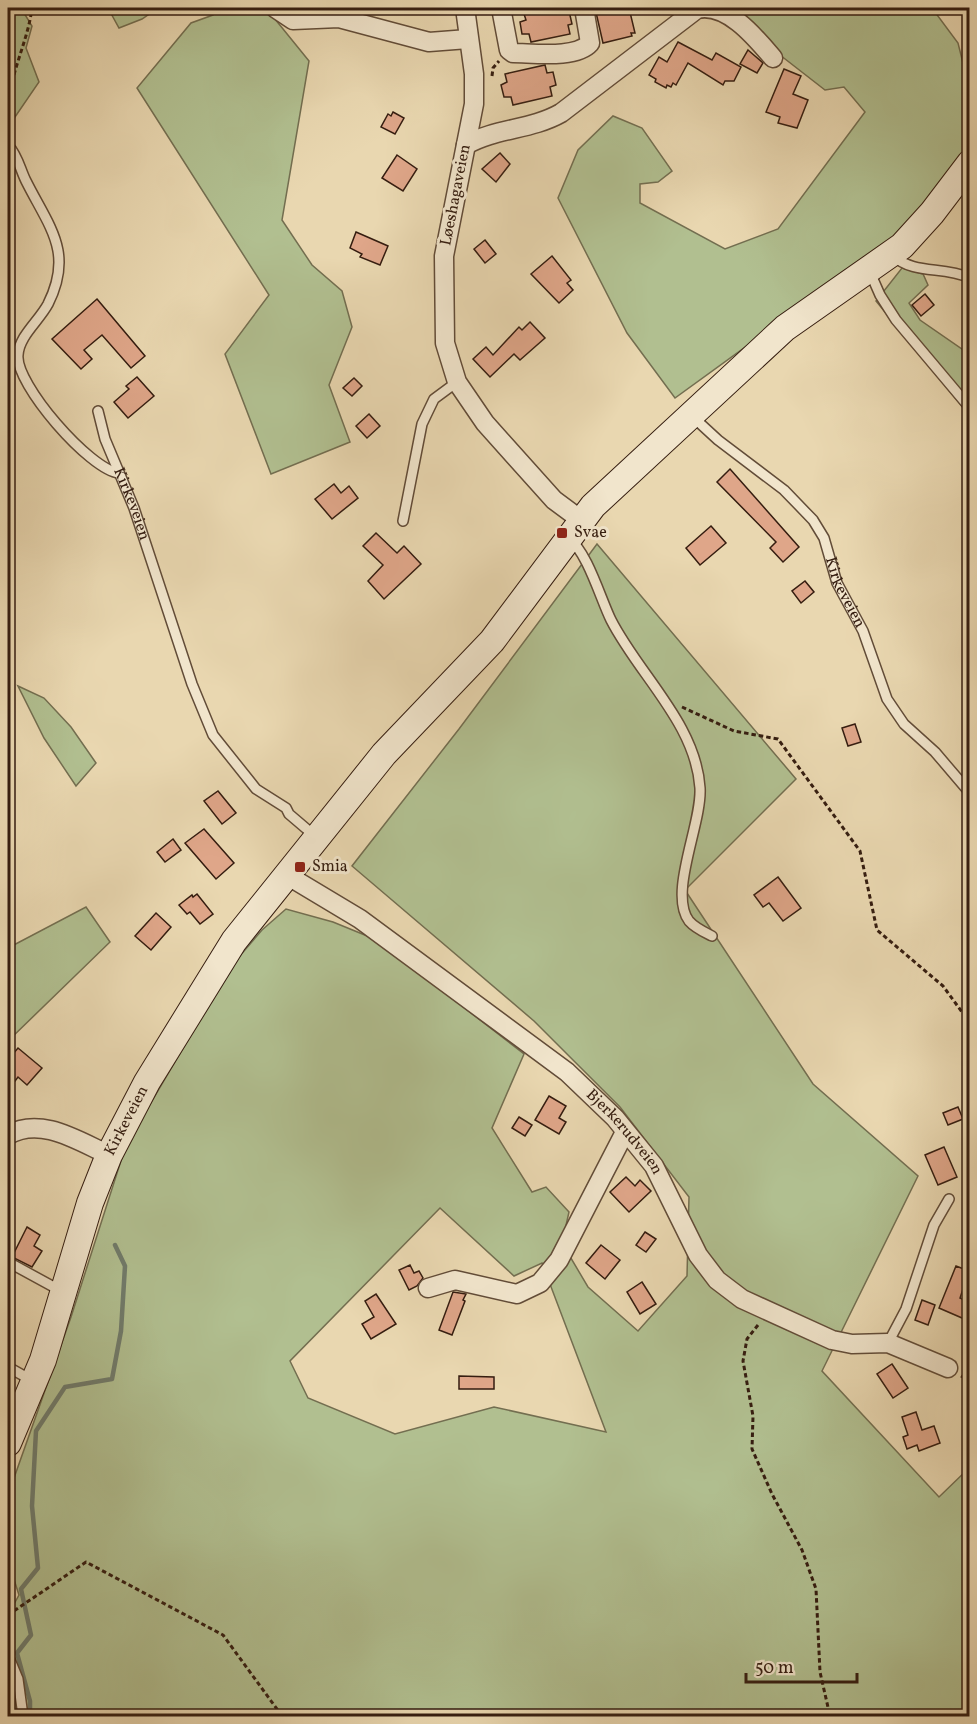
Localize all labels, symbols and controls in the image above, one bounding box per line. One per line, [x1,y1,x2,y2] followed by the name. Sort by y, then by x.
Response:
[435,142,477,248] street label: Løeshagaveien
[107,464,155,543] street label: Kirkeveien
[574,522,607,544] place label: Svae
[555,526,569,540] marker: Svae
[819,554,870,632] street label: Kirkeveien
[312,856,348,878] place label: Smia
[293,860,307,874] marker: Smia
[99,1082,154,1160] street label: Kirkeveien
[581,1084,668,1179] street label: Bjerkerudveien
[746,1646,857,1684] scale bar
[755,1656,794,1681] text: 50 m

